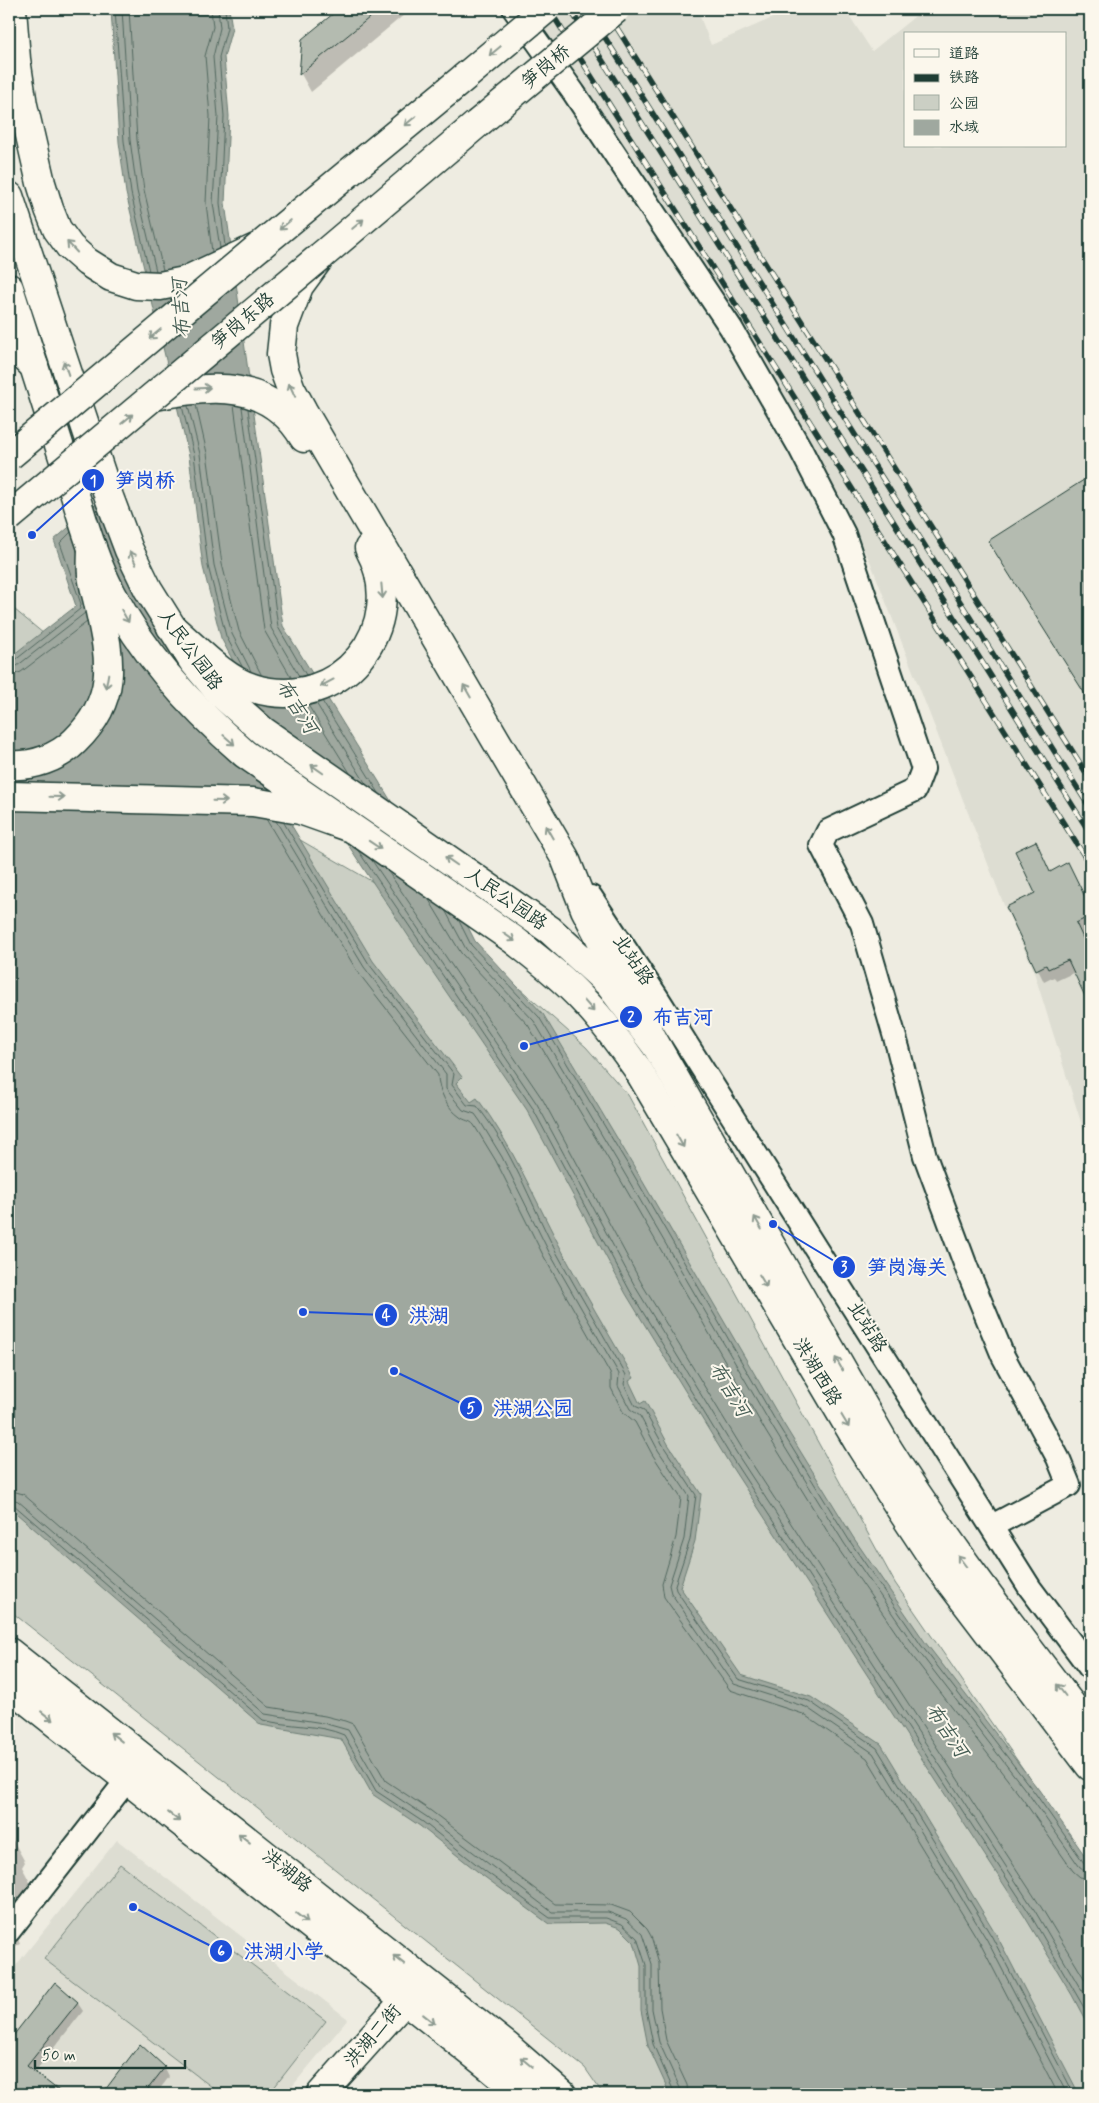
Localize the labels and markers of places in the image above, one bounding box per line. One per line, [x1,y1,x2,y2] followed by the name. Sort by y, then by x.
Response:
[80,463,185,498] callout: 笋岗桥
[618,999,723,1034] callout: 布吉河
[832,1249,957,1284] callout: 笋岗海关
[374,1297,459,1332] callout: 洪湖
[458,1391,583,1426] callout: 洪湖公园
[209,1933,334,1968] callout: 洪湖小学

